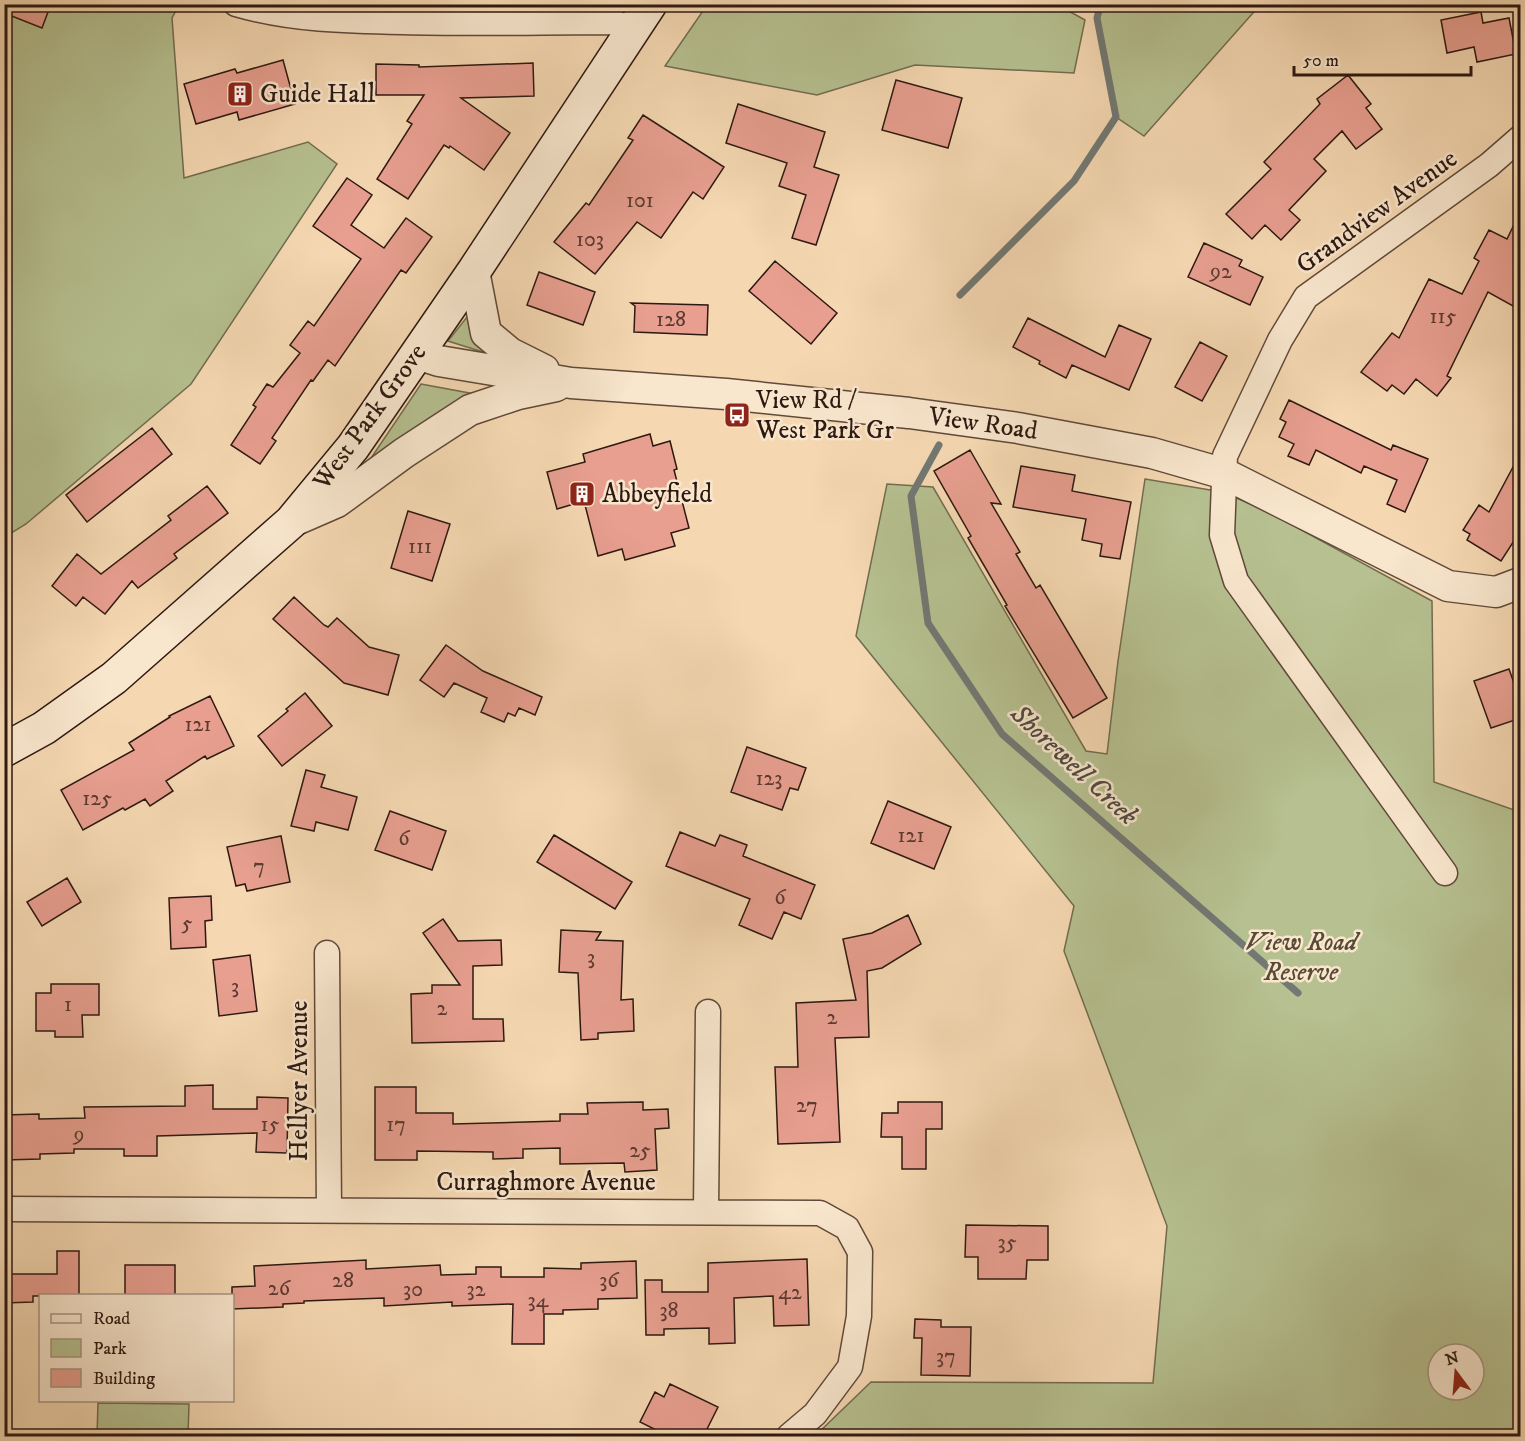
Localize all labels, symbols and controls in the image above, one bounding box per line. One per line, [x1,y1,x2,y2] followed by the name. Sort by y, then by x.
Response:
[1294,39,1471,77] scale bar
[1303,50,1339,72] text: 50 m
[260,78,375,111] place label: Guide Hall
[225,79,255,109] building icon: Guide Hall
[1290,142,1464,282] street label: Grandview Avenue
[626,187,654,214] house number: 101
[576,226,604,253] house number: 103
[1209,258,1232,285] house number: 92
[1430,303,1457,330] house number: 115
[656,306,686,333] house number: 128
[305,337,434,497] street label: West Park Grove
[755,384,894,447] place label: View Rd / West Park Gr
[722,400,752,430] bus stop icon: View Rd / West Park Gr
[925,400,1040,448] street label: View Road
[602,478,712,511] place label: Abbeyfield
[567,479,597,509] building icon: Abbeyfield
[408,533,432,560] house number: 111
[1002,697,1145,833] water label: Shorewell Creek
[185,711,211,738] house number: 121
[755,765,783,792] house number: 123
[82,785,112,812] house number: 125
[898,822,924,849] house number: 121
[398,825,411,852] house number: 6
[253,853,265,880] house number: 7
[774,884,787,911] house number: 6
[182,910,193,937] house number: 5
[1245,926,1361,989] park label: View Road Reserve
[587,944,595,971] house number: 3
[231,973,239,1000] house number: 3
[64,991,72,1018] house number: 1
[437,995,448,1022] house number: 2
[283,1001,316,1161] street label: Hellyer Avenue
[827,1004,838,1031] house number: 2
[796,1092,818,1119] house number: 27
[261,1111,280,1138] house number: 15
[386,1111,406,1138] house number: 17
[73,1121,84,1148] house number: 9
[629,1137,651,1164] house number: 25
[436,1166,656,1199] street label: Curraghmore Avenue
[997,1229,1017,1256] house number: 35
[332,1267,354,1294] house number: 28
[599,1267,620,1294] house number: 36
[268,1275,292,1302] house number: 26
[403,1276,423,1303] house number: 30
[466,1276,486,1303] house number: 32
[778,1279,802,1306] house number: 42
[528,1287,550,1314] house number: 34
[39,1294,234,1402] legend
[659,1297,679,1324] house number: 38
[93,1308,130,1330] text: Road
[93,1338,127,1360] text: Park
[1426,1342,1486,1402] north arrow
[936,1343,956,1370] house number: 37
[1443,1347,1461,1370] text: N
[93,1368,155,1390] text: Building

